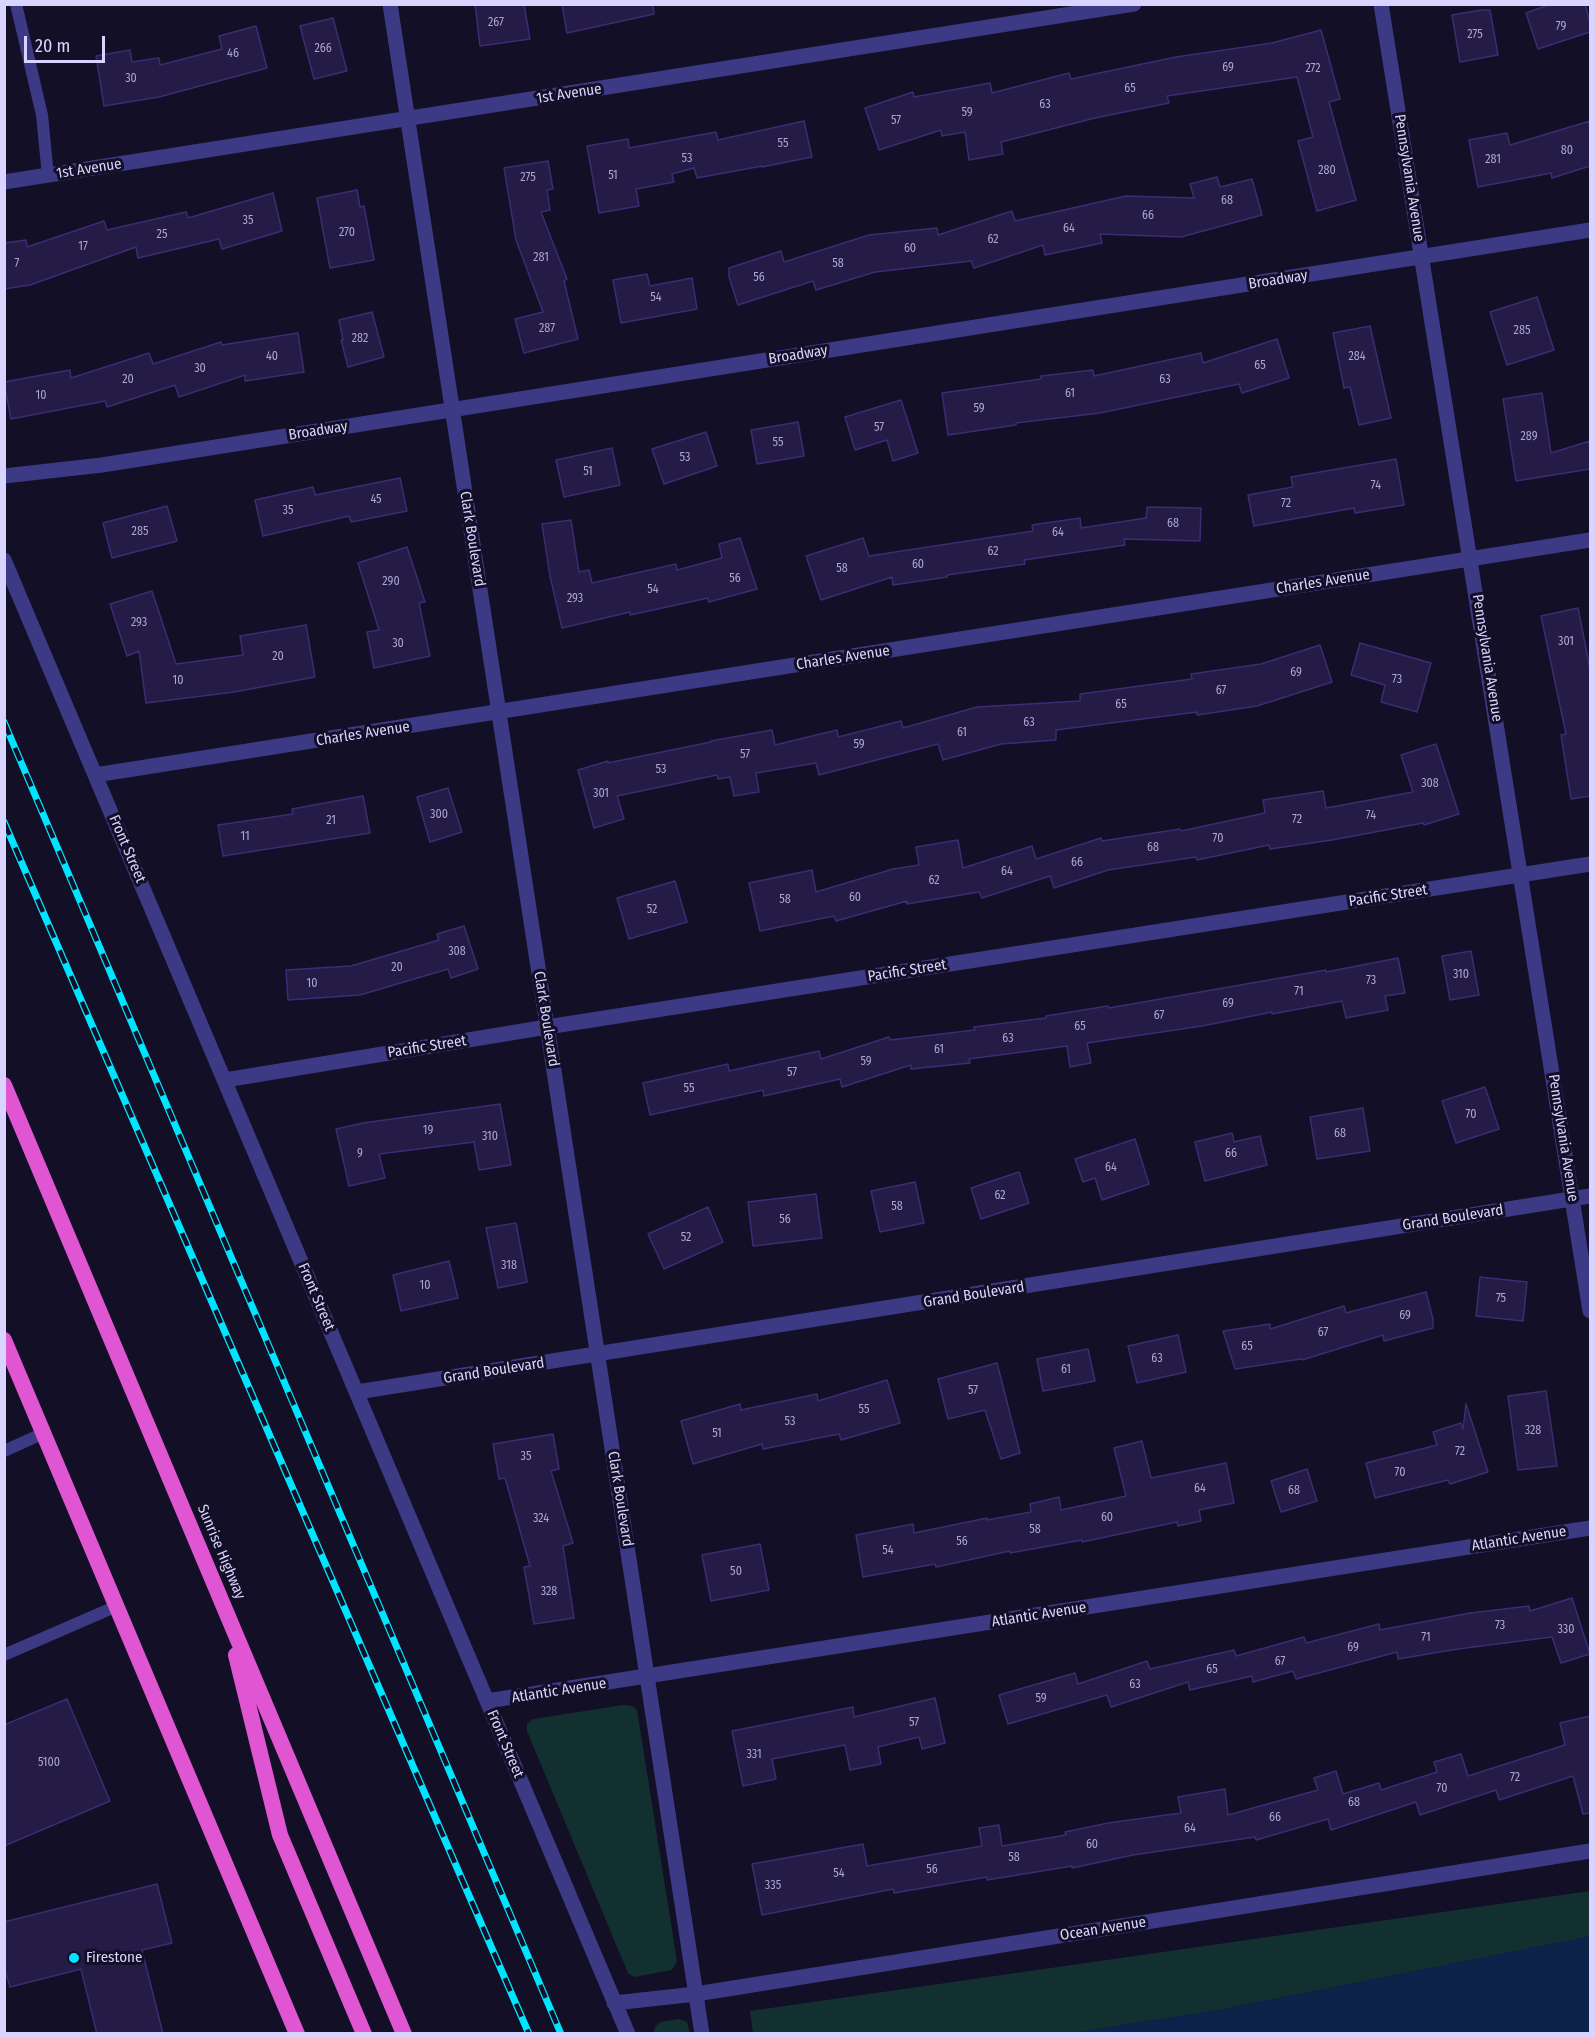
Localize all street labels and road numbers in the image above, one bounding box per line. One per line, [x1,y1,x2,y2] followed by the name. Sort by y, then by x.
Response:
[535,80,603,108] street label: 1st Avenue
[1390,113,1428,243] street label: Pennsylvania Avenue
[55,155,123,183] street label: 1st Avenue
[1247,266,1309,294] street label: Broadway
[767,341,829,369] street label: Broadway
[287,417,349,445] street label: Broadway
[456,490,488,588] street label: Clark Boulevard
[1275,566,1371,598] street label: Charles Avenue
[1468,593,1506,723] street label: Pennsylvania Avenue
[795,642,891,674] street label: Charles Avenue
[315,718,411,750] street label: Charles Avenue
[105,812,149,886] street label: Front Street
[1347,881,1429,911] street label: Pacific Street
[866,956,948,986] street label: Pacific Street
[530,970,562,1068] street label: Clark Boulevard
[386,1032,468,1062] street label: Pacific Street
[1544,1073,1582,1203] street label: Pennsylvania Avenue
[1401,1201,1505,1235] street label: Grand Boulevard
[294,1260,338,1334] street label: Front Street
[922,1278,1026,1312] street label: Grand Boulevard
[442,1354,546,1388] street label: Grand Boulevard
[604,1450,636,1548] street label: Clark Boulevard
[193,1502,249,1602] street label: Sunrise Highway
[1470,1523,1568,1555] street label: Atlantic Avenue
[990,1599,1088,1631] street label: Atlantic Avenue
[510,1675,608,1707] street label: Atlantic Avenue
[483,1707,527,1781] street label: Front Street
[1059,1913,1147,1945] street label: Ocean Avenue

